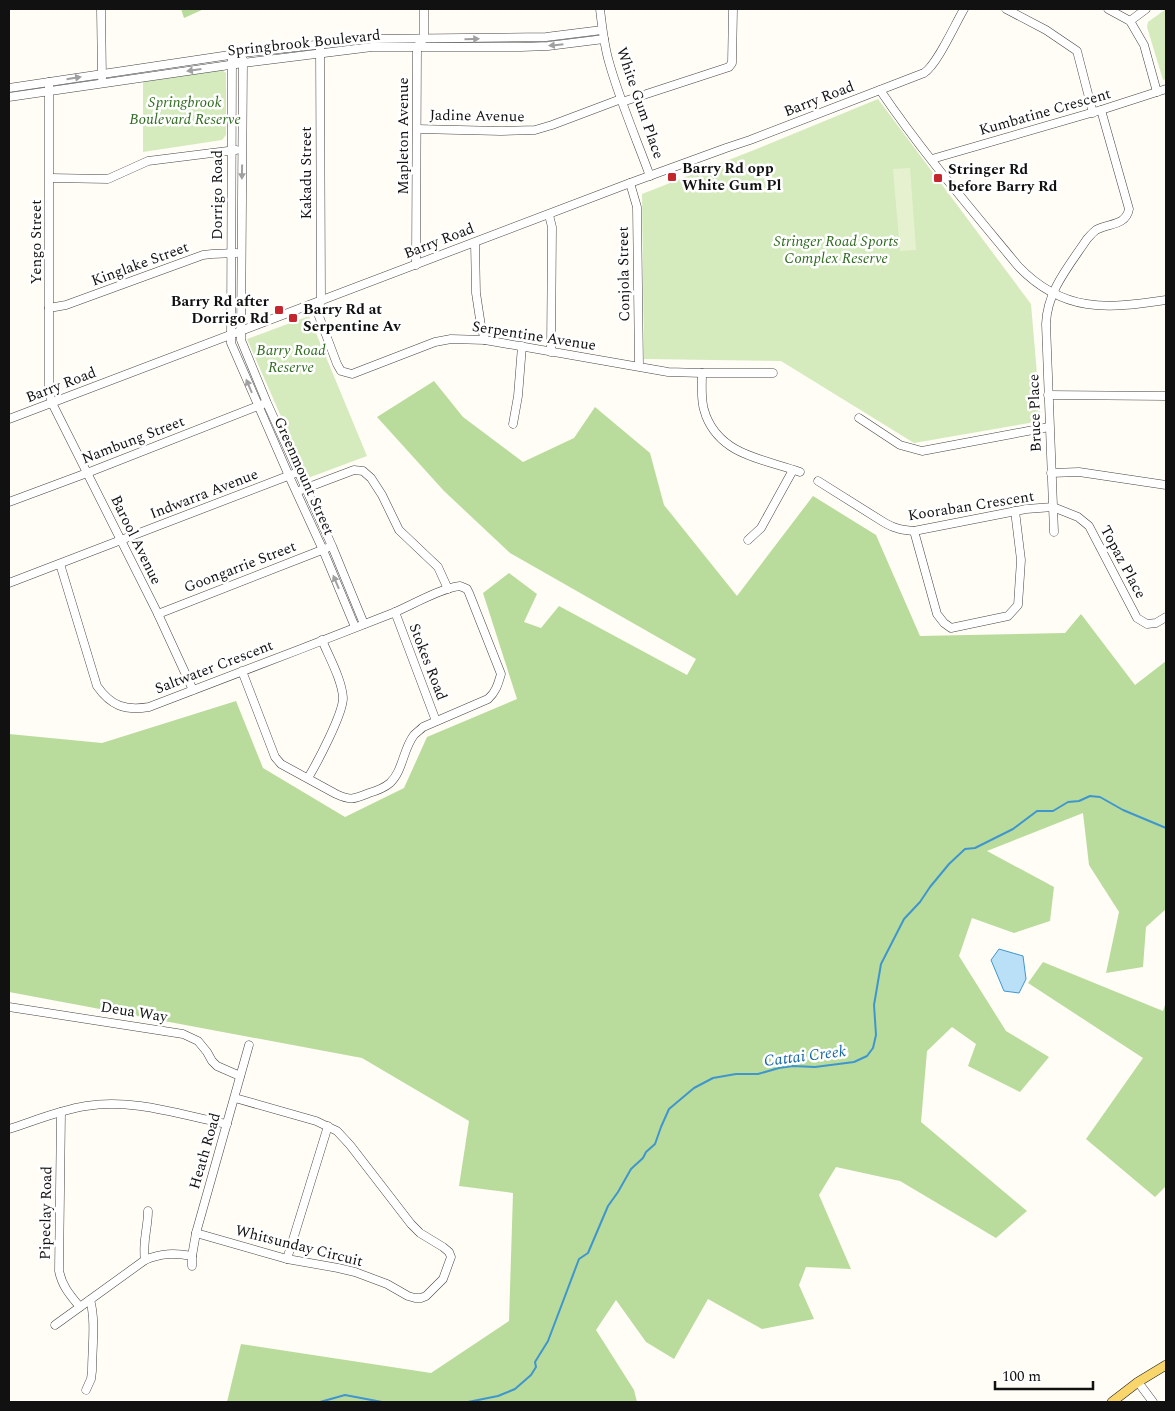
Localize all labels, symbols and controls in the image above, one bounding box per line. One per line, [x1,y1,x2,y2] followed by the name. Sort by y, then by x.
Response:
[226,24,382,62] street label: Springbrook Boulevard
[465,35,481,43] one-way arrow
[547,41,563,49] one-way arrow
[610,44,670,162] street label: White Gum Place
[186,66,202,74] one-way arrow
[67,74,83,82] one-way arrow
[780,75,858,123] street label: Barry Road
[392,77,415,195] street label: Mapleton Avenue
[976,82,1114,142] street label: Kumbatine Crescent
[129,91,241,131] park label: Springbrook Boulevard Reserve
[429,104,525,128] street label: Jadine Avenue
[295,126,318,220] street label: Kakadu Street
[206,150,229,240] street label: Dorrigo Road
[682,157,781,197] place label: Barry Rd opp White Gum Pl
[948,158,1058,198] place label: Stringer Rd before Barry Rd
[237,164,245,180] one-way arrow
[666,171,678,183] marker: Barry Rd opp White Gum Pl
[932,172,944,184] marker: Stringer Rd before Barry Rd
[25,200,48,284] street label: Yengo Street
[400,217,478,265] street label: Barry Road
[612,226,636,322] street label: Conjola Street
[774,230,899,270] park label: Stringer Road Sports Complex Reserve
[88,236,192,292] street label: Kinglake Street
[171,290,270,330] place label: Barry Rd after Dorrigo Rd
[303,298,402,338] place label: Barry Rd at Serpentine Av
[273,304,285,316] marker: Barry Rd after Dorrigo Rd
[287,312,299,324] marker: Barry Rd at Serpentine Av
[470,315,598,357] street label: Serpentine Avenue
[256,339,326,379] park label: Barry Road Reserve
[22,361,100,409] street label: Barry Road
[1022,374,1048,452] street label: Bruce Place
[245,378,253,393] one-way arrow
[78,410,188,470] street label: Nambung Street
[268,413,340,539] street label: Greenmount Street
[147,463,261,525] street label: Indwarra Avenue
[906,485,1036,527] street label: Kooraban Crescent
[104,491,168,589] street label: Barool Avenue
[1094,521,1152,603] street label: Topaz Place
[180,535,300,599] street label: Goongarrie Street
[332,575,340,589] one-way arrow
[403,620,453,704] street label: Stokes Road
[151,634,277,700] street label: Saltwater Crescent
[99,995,170,1029] street label: Deua Way
[762,1039,848,1073] water label: Cattai Creek
[183,1110,227,1192] street label: Heath Road
[34,1166,58,1260] street label: Pipeclay Road
[233,1219,365,1273] street label: Whitsunday Circuit
[995,1358,1092,1390] scale bar
[1002,1365,1041,1388] text: 100 m

